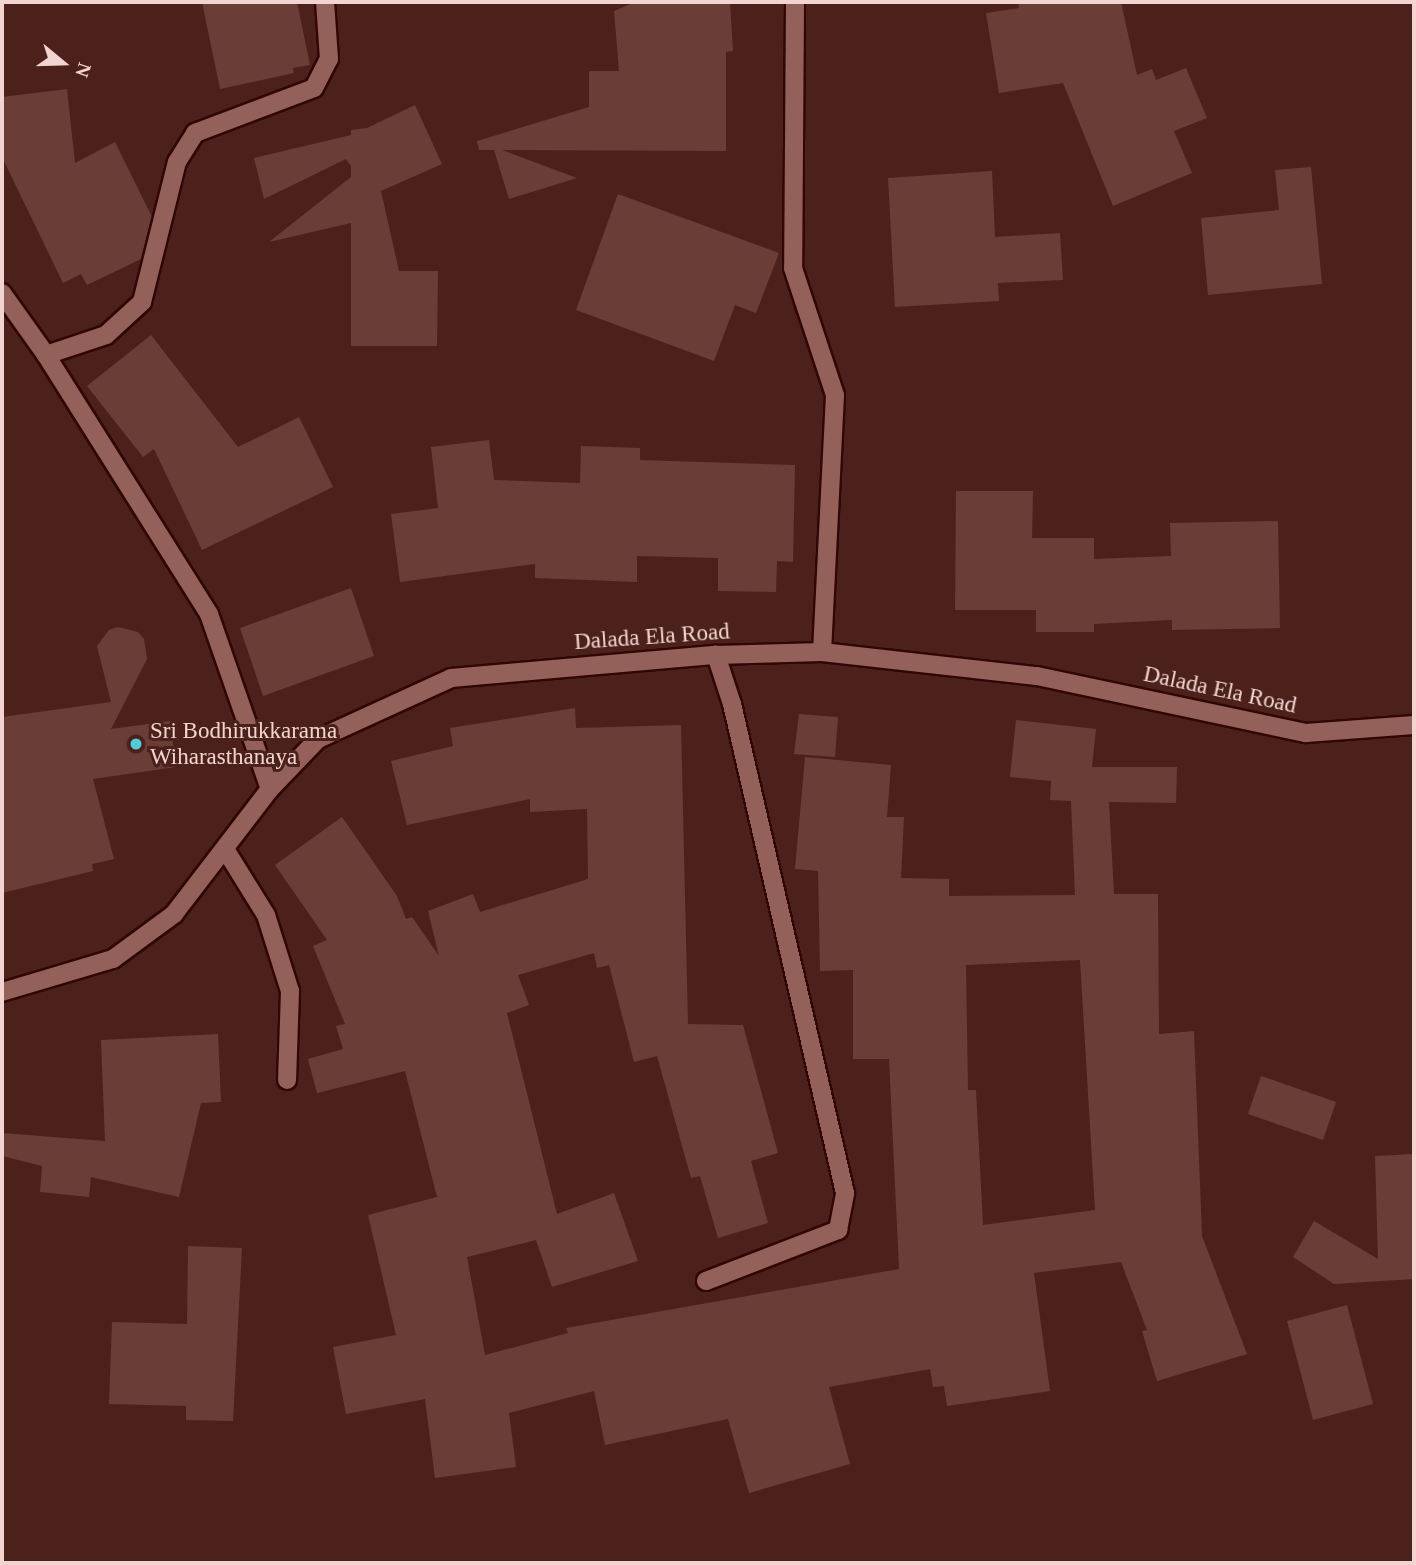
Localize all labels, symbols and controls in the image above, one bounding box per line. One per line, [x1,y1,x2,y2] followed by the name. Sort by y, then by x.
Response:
[28,28,98,98] north arrow
[71,60,95,80] text: N
[573,618,731,656] street label: Dalada Ela Road
[1141,660,1299,720] street label: Dalada Ela Road
[150,717,337,771] place label: Sri Bodhirukkarama Wiharasthanaya
[128,736,144,752] marker: Sri Bodhirukkarama Wiharasthanaya

